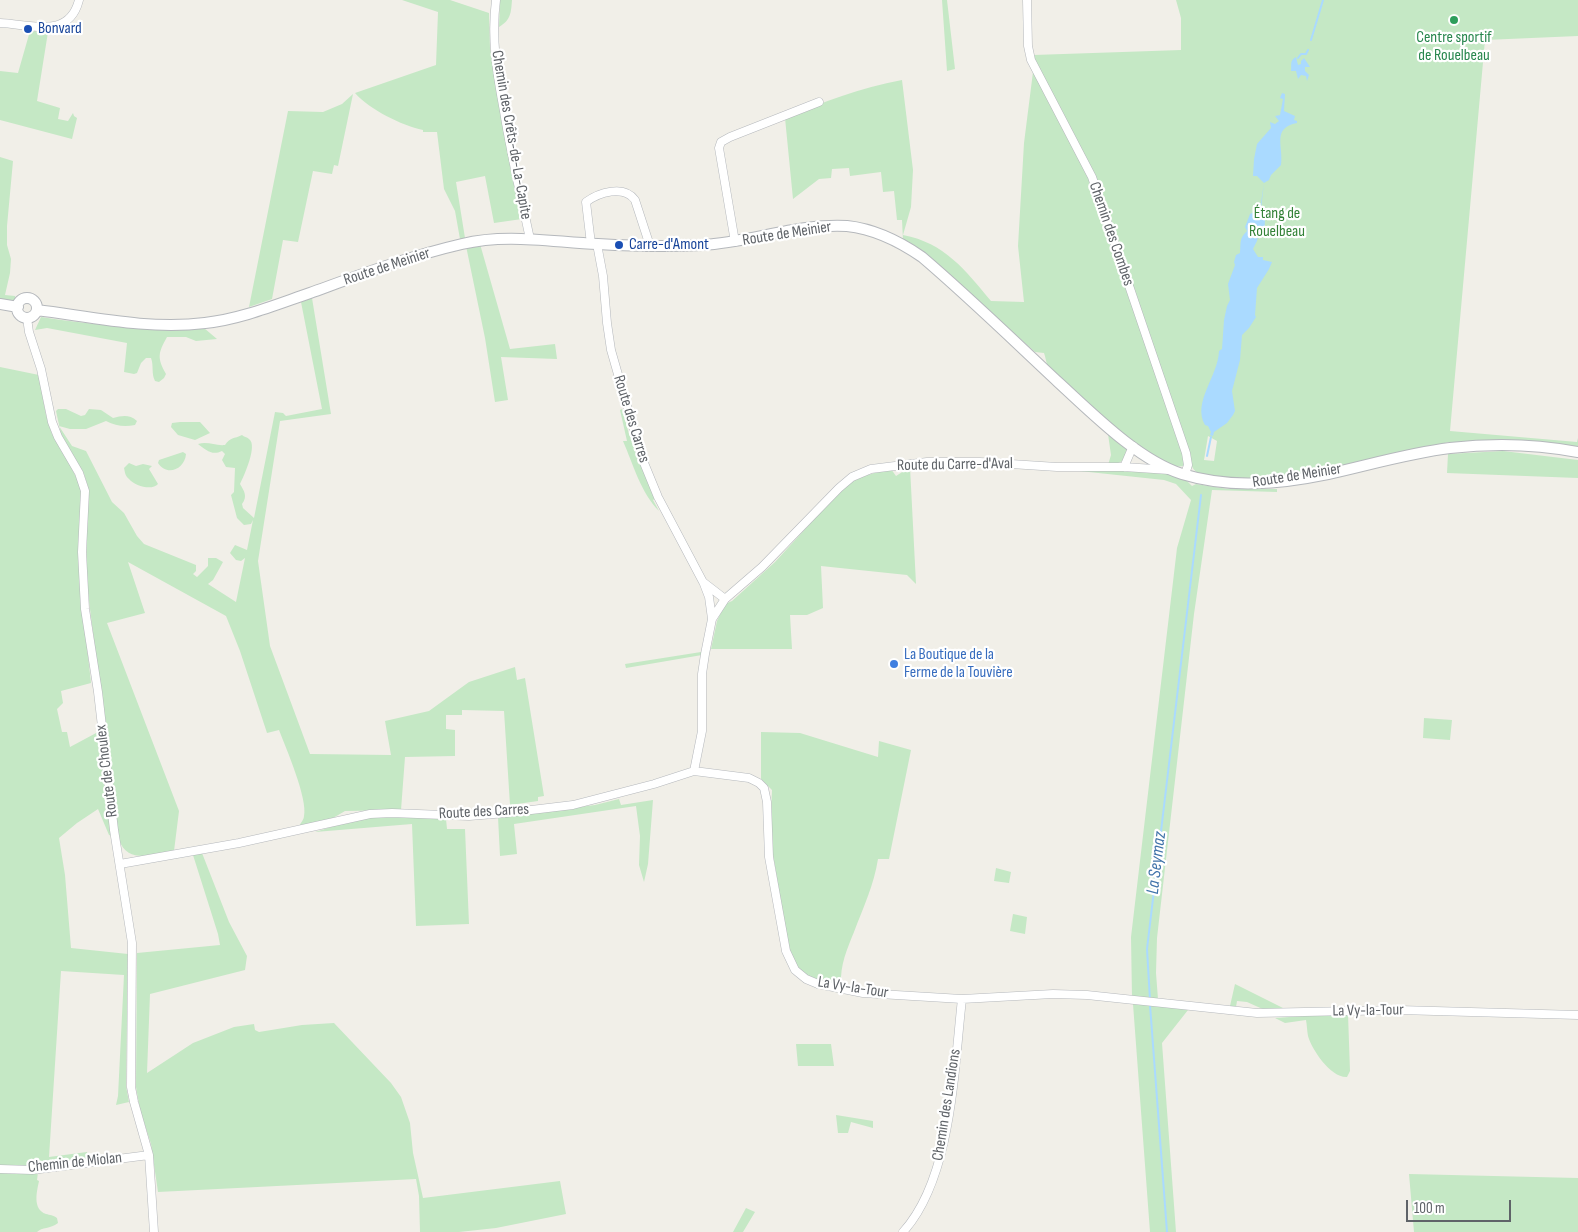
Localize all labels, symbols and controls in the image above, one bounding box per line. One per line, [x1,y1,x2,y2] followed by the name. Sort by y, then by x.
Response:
[1448,14,1460,26] marker: Centre sportif de Rouelbeau
[38,19,82,39] place label: Bonvard
[22,23,34,35] marker: Bonvard
[1416,28,1492,66] place label: Centre sportif de Rouelbeau
[487,49,535,221] street label: Chemin des Crêts-de-La-Capite
[1084,180,1138,288] street label: Chemin des Combes
[1249,204,1305,242] park label: Étang de Rouelbeau
[741,218,833,250] street label: Route de Meinier
[629,235,709,255] place label: Carre-d'Amont
[613,239,625,251] marker: Carre-d'Amont
[341,244,433,290] street label: Route de Meinier
[609,373,653,465] street label: Route des Carres
[897,454,1013,476] street label: Route du Carre-d'Aval
[1251,460,1343,492] street label: Route de Meinier
[904,645,1013,683] place label: La Boutique de la Ferme de la Touvière
[888,658,900,670] marker: La Boutique de la Ferme de la Touvière
[92,724,122,818] street label: Route de Choulex
[438,800,530,824] street label: Route des Carres
[1142,831,1172,895] water label: La Seymaz
[816,973,890,1003] street label: La Vy-la-Tour
[1332,1001,1404,1021] street label: La Vy-la-Tour
[929,1048,965,1162] street label: Chemin des Landions
[27,1149,123,1177] street label: Chemin de Miolan
[1408,1190,1513,1222] scale bar
[1414,1199,1445,1218] text: 100 m

